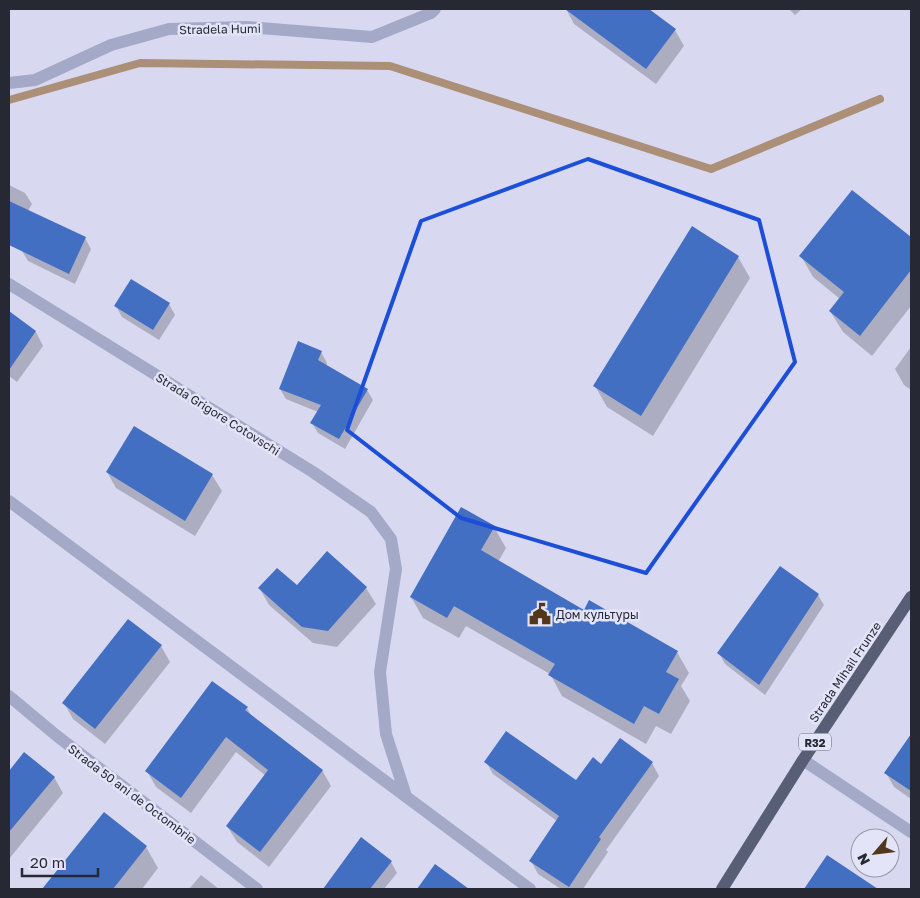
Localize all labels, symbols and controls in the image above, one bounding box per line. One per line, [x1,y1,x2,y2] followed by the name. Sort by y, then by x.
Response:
[179,21,261,37] street label: Stradela Humi
[153,370,283,458] street label: Strada Grigore Cotovschi
[527,601,553,627] public building icon: Дом культуры
[556,607,639,622] place label: Дом культуры
[806,619,884,725] street label: Strada Mihail Frunze
[799,734,831,750] road number: R32
[65,741,199,847] street label: Strada 50 ani de Octombrie
[850,828,900,878] north arrow
[22,846,99,878] scale bar
[853,851,873,868] text: N
[30,853,65,871] text: 20 m

